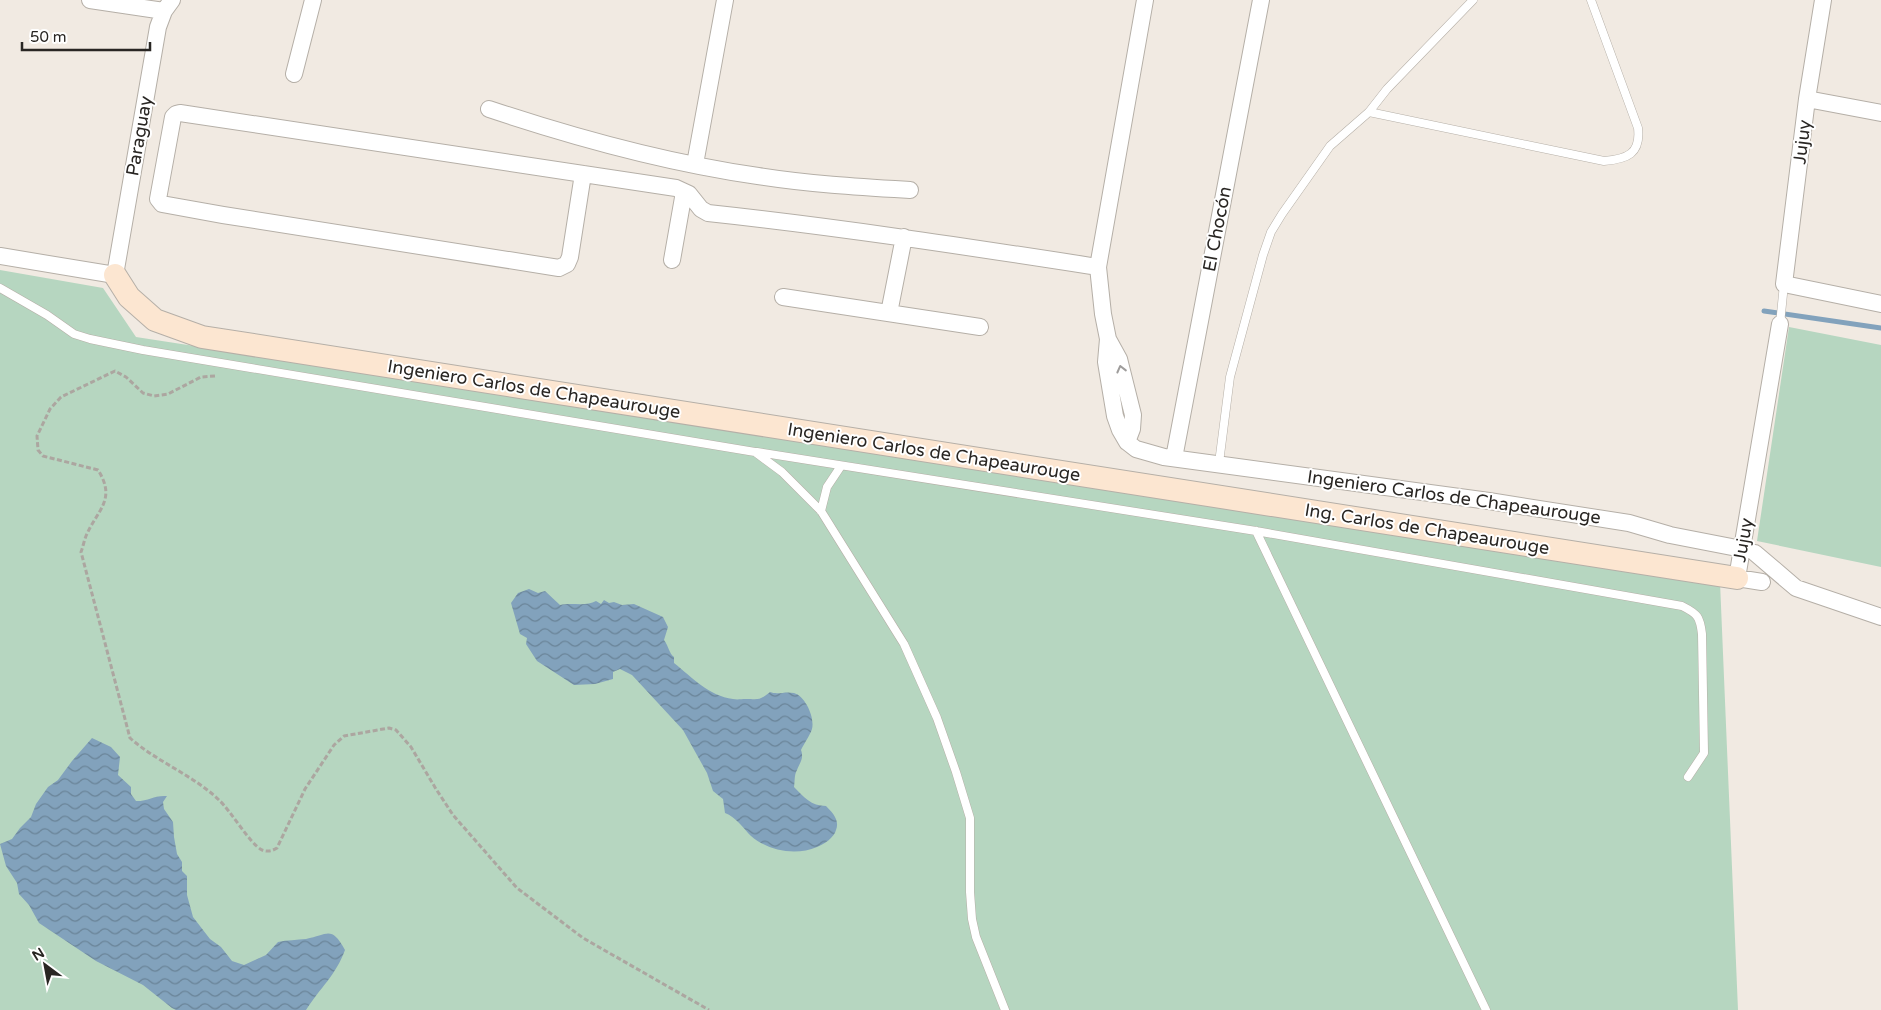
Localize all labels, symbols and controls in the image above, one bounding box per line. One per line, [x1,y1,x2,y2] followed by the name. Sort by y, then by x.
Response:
[22,20,150,52] scale bar
[30,28,67,46] text: 50 m
[121,94,157,178] street label: Paraguay
[1788,118,1816,165] street label: Jujuy
[1198,184,1236,274] street label: El Chocón
[386,355,682,423] street label: Ingeniero Carlos de Chapeaurouge
[1116,365,1127,374] one-way arrow
[786,418,1082,486] street label: Ingeniero Carlos de Chapeaurouge
[1306,466,1602,528] street label: Ingeniero Carlos de Chapeaurouge
[1303,499,1551,559] street label: Ing. Carlos de Chapeaurouge
[1728,516,1758,564] street label: Jujuy
[20,940,70,990] north arrow
[29,944,48,965] text: N

